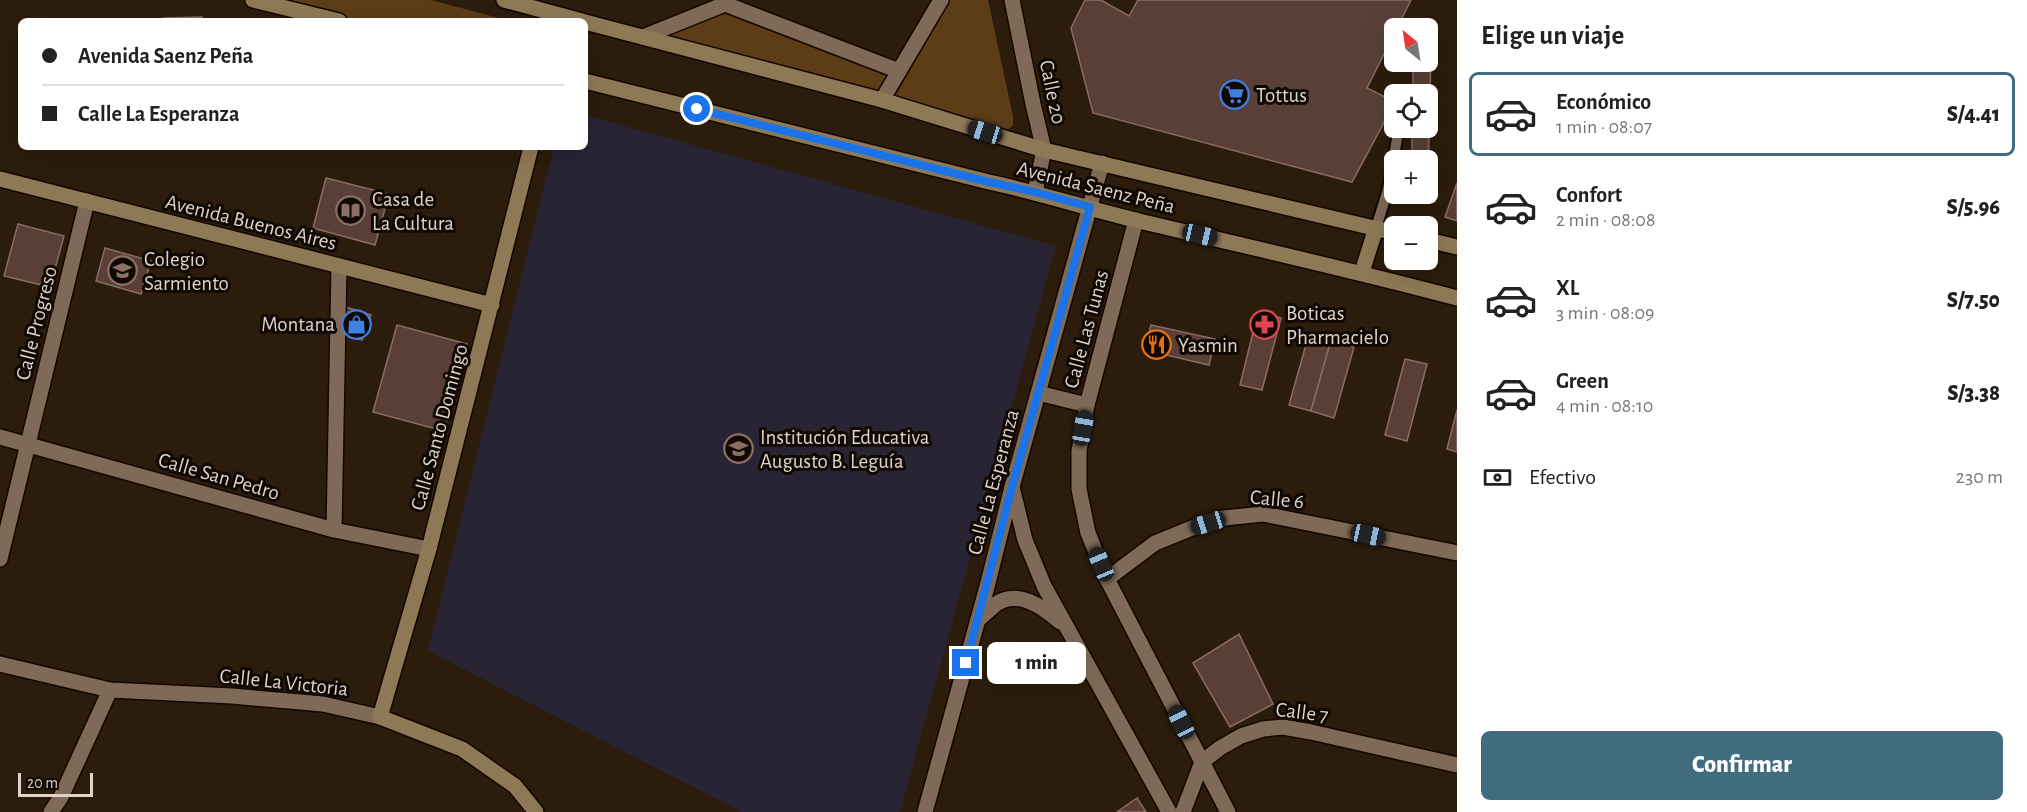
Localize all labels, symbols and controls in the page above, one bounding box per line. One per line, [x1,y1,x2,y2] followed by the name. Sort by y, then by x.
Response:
[1384,18,1438,72] north arrow
[1384,18,1438,270] map controls
[1481,22,1624,49] text: Elige un viaje
[78,45,253,67] text: Avenida Saenz Peña
[1036,58,1070,126] street label: Calle 20
[1219,79,1251,111] supermarket icon: Tottus
[1384,84,1438,138] button: locate
[1256,85,1307,106] place label: Tottus
[1484,87,1538,141] icon: car
[1556,91,1651,113] text: Económico
[683,95,710,122] route start
[78,103,240,125] text: Calle La Esperanza
[1947,103,2000,125] text: S/4.41
[1556,117,1652,137] text: 1 min · 08:07
[965,118,1005,146] car
[1384,150,1438,204] button: +
[1015,158,1177,217] street label: Avenida Saenz Peña
[1484,180,1538,234] icon: car
[1556,184,1622,206] text: Confort
[372,189,454,234] place label: Casa de La Cultura
[163,191,339,254] street label: Avenida Buenos Aires
[335,195,367,227] library icon: Casa de La Cultura
[1946,196,2000,218] text: S/5.96
[1556,210,1655,230] text: 2 min · 08:08
[1384,216,1438,270] button: −
[1180,222,1220,248] car
[144,249,229,294] place label: Colegio Sarmiento
[107,255,139,287] school or university icon: Colegio Sarmiento
[12,264,61,382] street label: Calle Progreso
[1061,268,1112,390] street label: Calle Las Tunas
[1484,273,1538,327] icon: car
[1556,277,1579,299] text: XL
[1947,289,2000,311] text: S/7.50
[1286,303,1389,348] place label: Boticas Pharmacielo
[1556,303,1654,323] text: 3 min · 08:09
[340,308,372,340] shop icon: Montana
[1249,309,1281,341] pharmacy icon: Boticas Pharmacielo
[261,314,335,335] place label: Montana
[1141,329,1173,361] restaurant icon: Yasmin
[1178,335,1238,356] place label: Yasmin
[407,342,472,512] street label: Calle Santo Domingo
[1484,366,1538,420] icon: car
[1556,370,1609,392] text: Green
[1947,382,2000,404] text: S/3.38
[1556,396,1653,416] text: 4 min · 08:10
[964,407,1023,557] street label: Calle La Esperanza
[1071,409,1095,447] car
[760,427,930,472] place label: Institución Educativa Augusto B. Leguía
[723,433,755,465] school or university icon: Institución Educativa Augusto B. Leguía
[156,449,282,504] street label: Calle San Pedro
[1481,461,1514,494] icon: cash
[1529,466,1596,488] text: Efectivo
[1956,467,2003,487] text: 230 m
[1249,487,1305,512] street label: Calle 6
[1188,509,1228,537] car
[1349,522,1387,548] car
[1086,544,1116,584] car
[987,642,1086,684] callout: 1 min
[952,649,979,676] route end
[1015,653,1058,673] text: 1 min
[219,665,350,700] street label: Calle La Victoria
[1274,699,1330,726] street label: Calle 7
[1165,702,1197,742] car
[1481,731,2003,800] button: Confirmar
[18,770,93,798] scale bar
[27,775,58,791] text: 20 m

